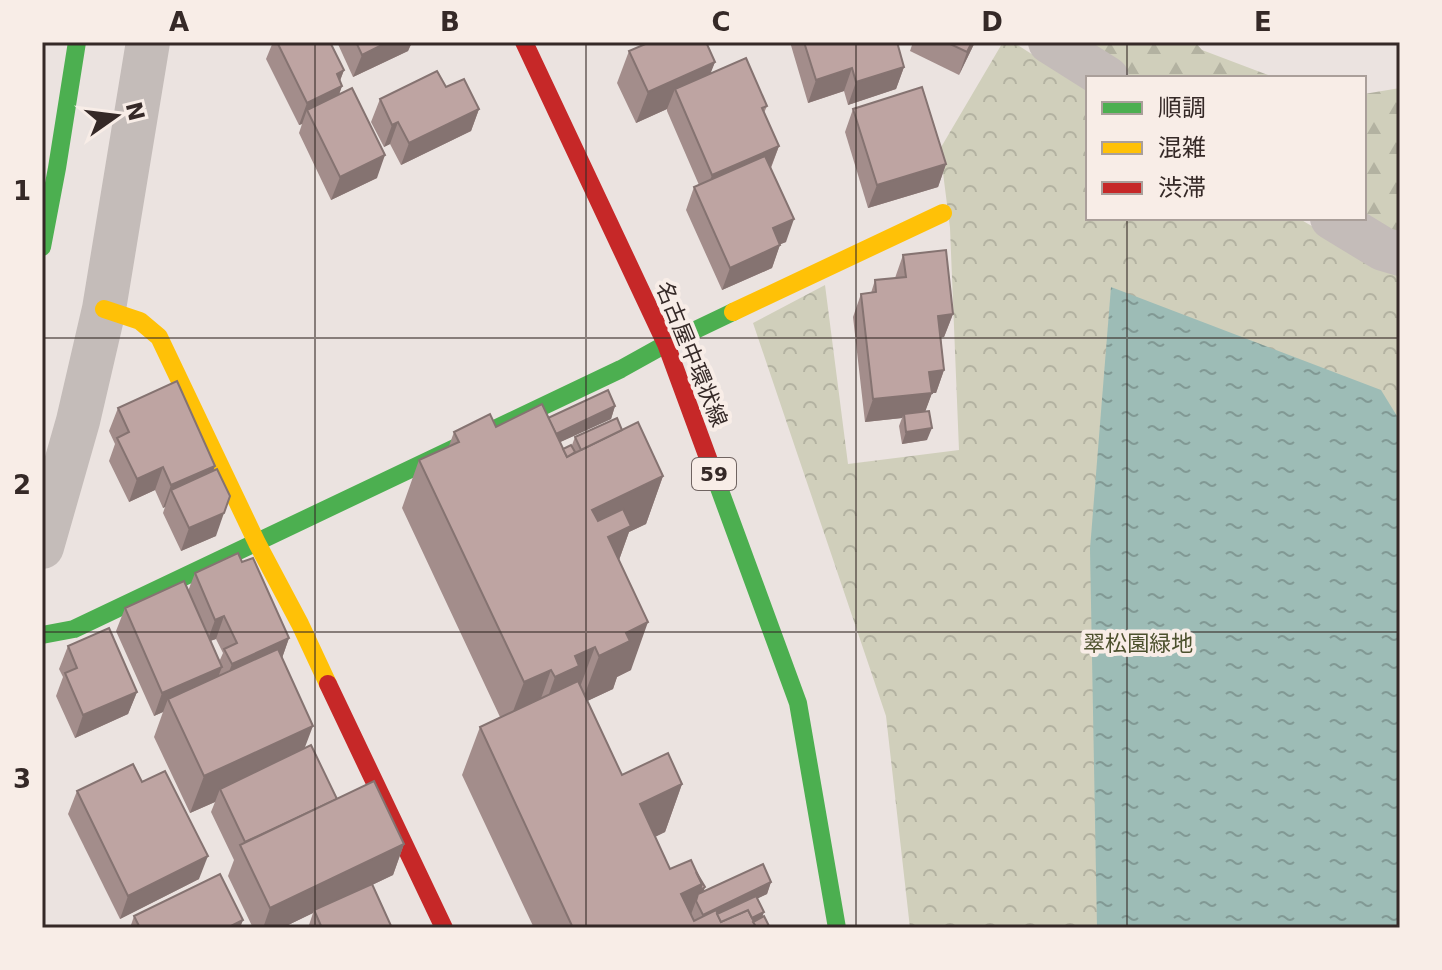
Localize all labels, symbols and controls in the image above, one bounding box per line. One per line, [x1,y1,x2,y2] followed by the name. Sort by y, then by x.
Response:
[169,7,189,37] text: A
[440,7,460,37] text: B
[711,7,731,37] text: C
[981,7,1003,37] text: D
[1254,7,1272,37] text: E
[76,76,156,156] north arrow
[1086,76,1366,220] legend
[1158,94,1206,122] text: 順調
[121,99,149,123] text: N
[1158,134,1206,162] text: 混雑
[1158,174,1206,202] text: 渋滞
[13,176,31,206] text: 1
[651,278,732,430] street label: 名古屋中環状線
[692,458,736,490] road number: 59
[13,470,31,500] text: 2
[1083,631,1193,656] park label: 翠松園緑地
[13,764,31,794] text: 3

